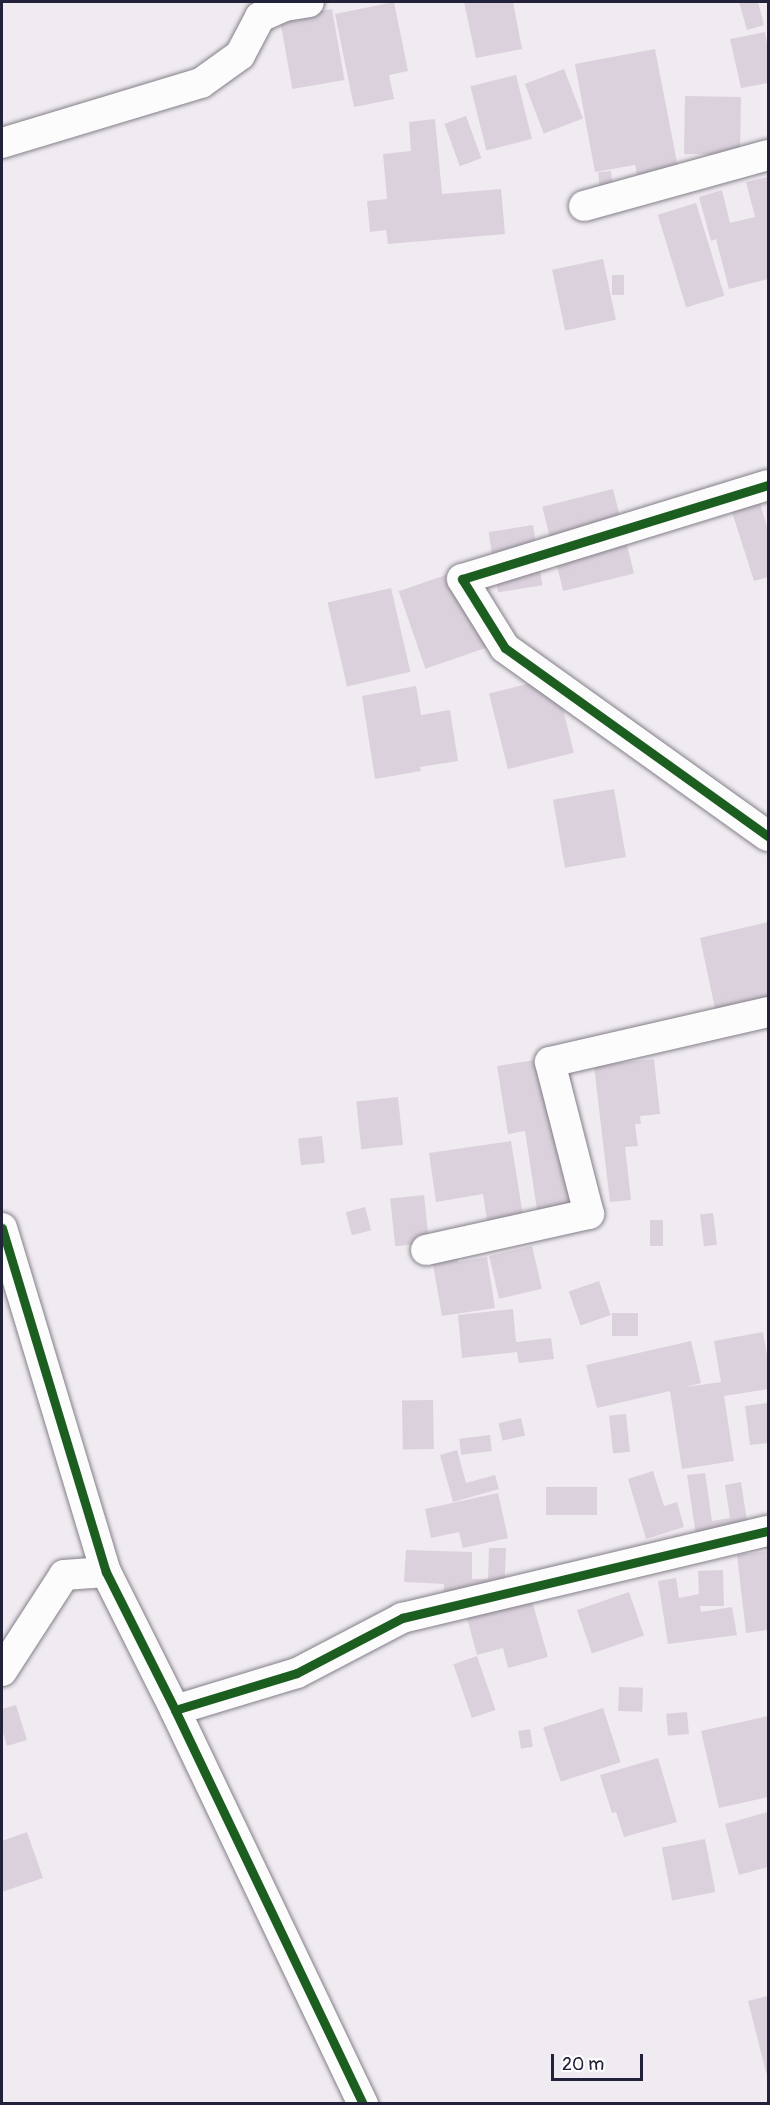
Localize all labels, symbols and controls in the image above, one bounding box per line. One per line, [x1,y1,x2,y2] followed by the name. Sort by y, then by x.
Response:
[554,2042,646,2080] scale bar
[562,2053,604,2076] text: 20 m

